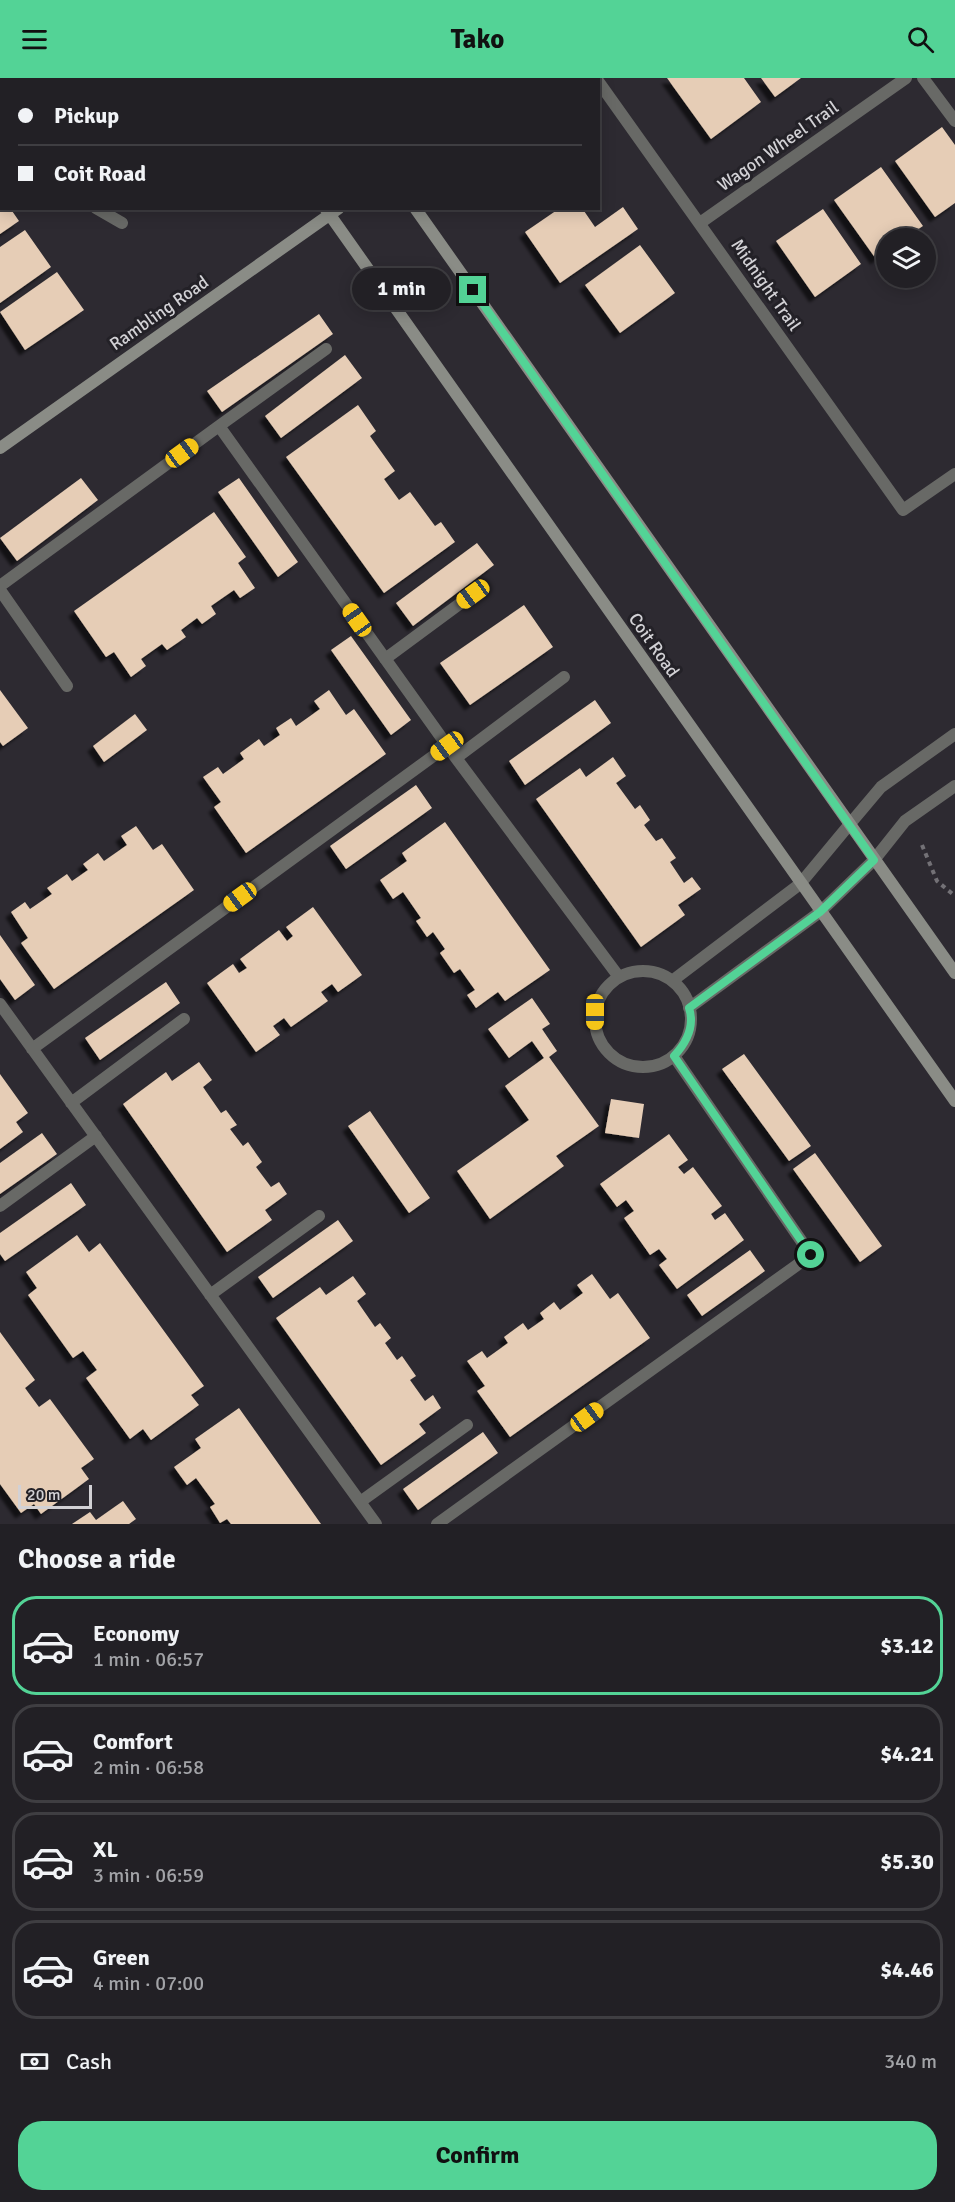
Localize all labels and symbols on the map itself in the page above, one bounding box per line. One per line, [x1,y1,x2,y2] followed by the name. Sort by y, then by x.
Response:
[713,96,843,196] street label: Wagon Wheel Trail
[726,235,806,335] street label: Midnight Trail
[353,269,452,311] callout: 1 min
[105,271,213,355] street label: Rambling Road
[459,276,486,303] route end
[162,435,202,471] car
[453,576,493,612] car
[339,600,375,640] car
[624,609,684,681] street label: Coit Road
[427,728,467,764] car
[220,879,260,915] car
[586,994,604,1030] car
[797,1241,824,1268] route start
[567,1399,607,1435] car
[18,1482,92,1510] scale bar

